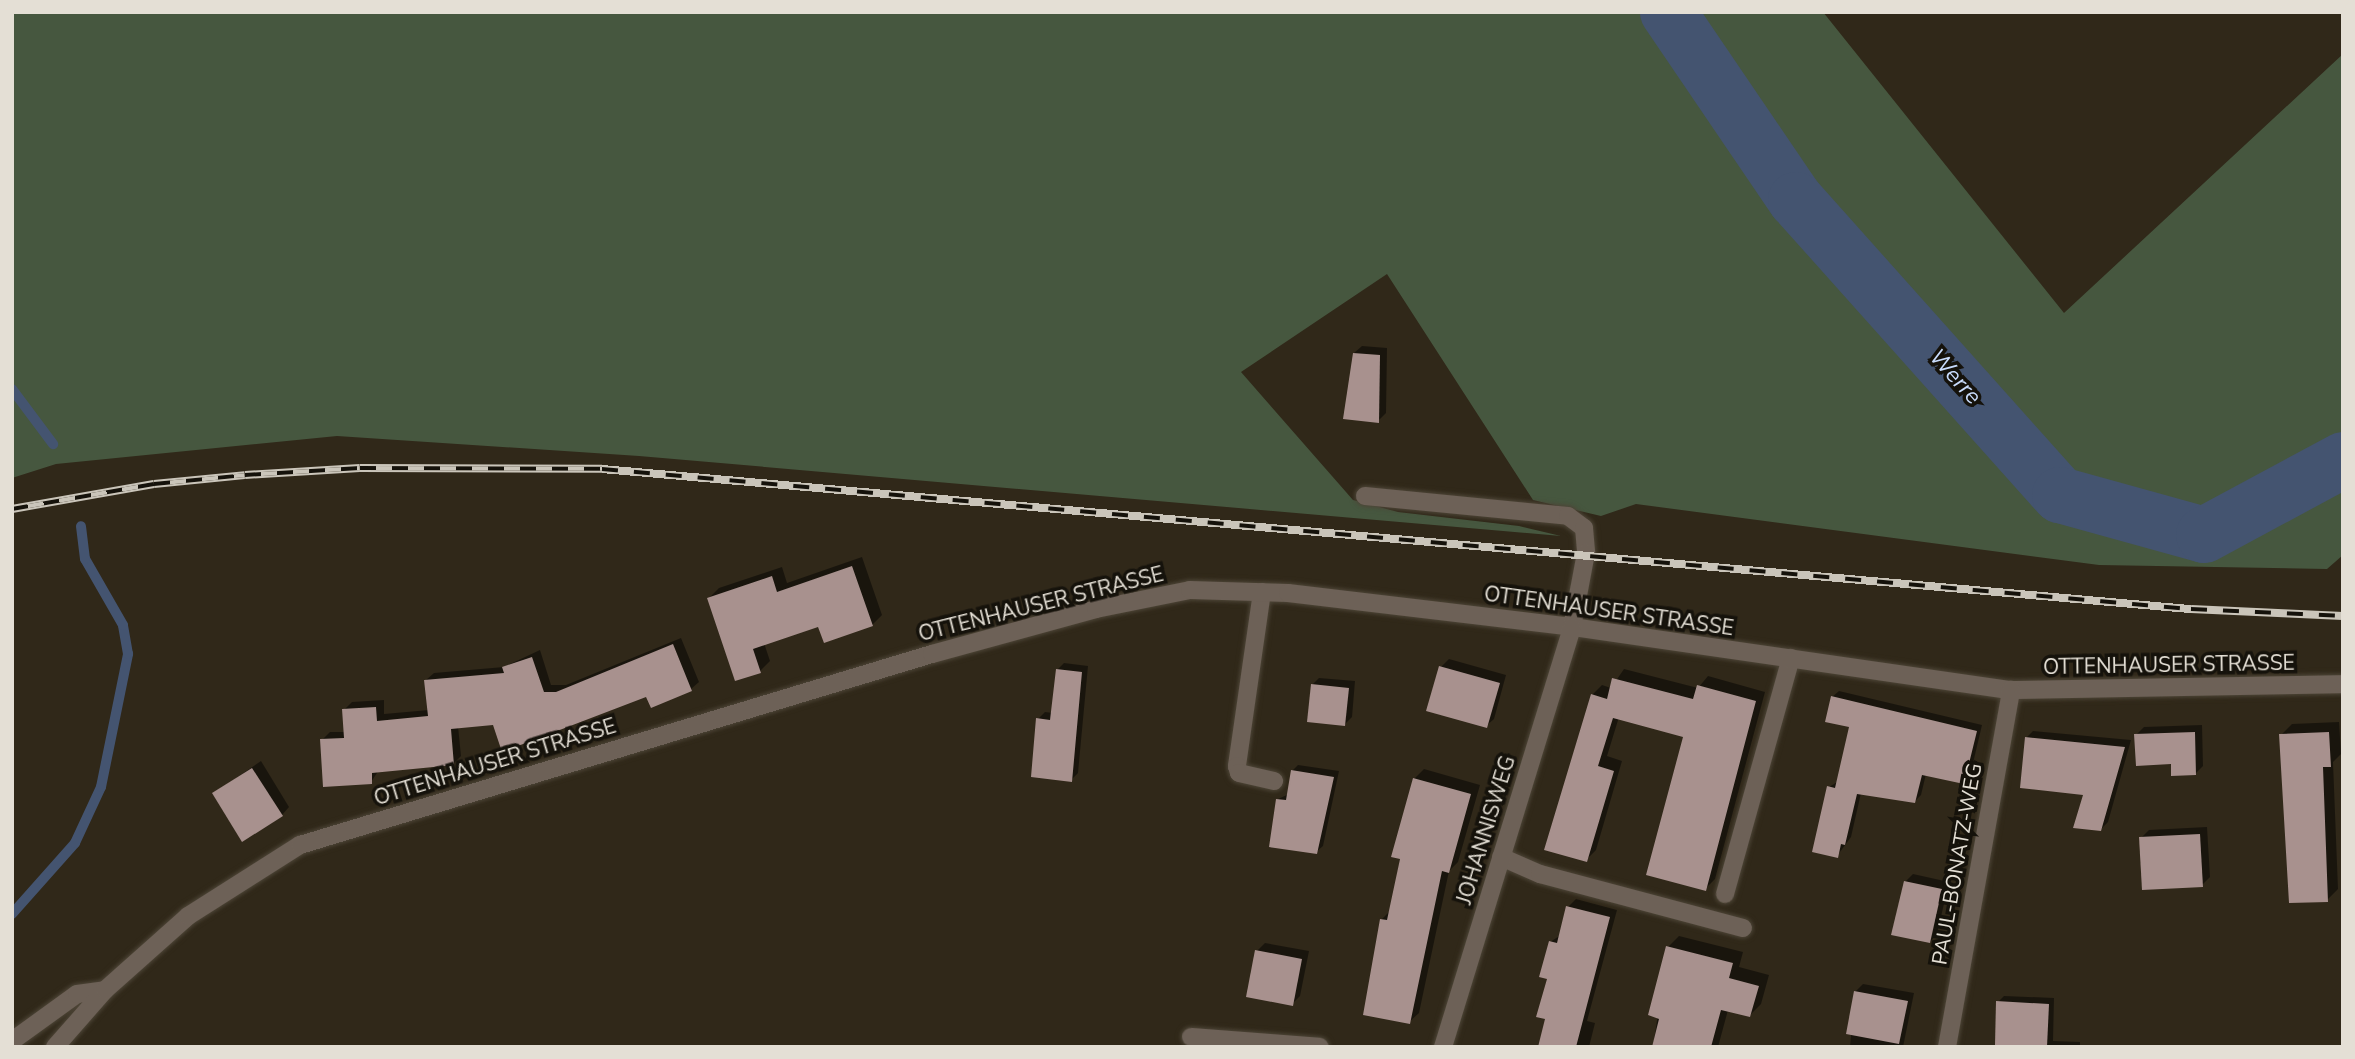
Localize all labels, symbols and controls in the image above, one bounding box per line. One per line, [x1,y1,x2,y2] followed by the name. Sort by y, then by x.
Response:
[1923,344,1987,410] water label: Werre
[916,561,1166,647] street label: OTTENHAUSER STRASSE
[1483,581,1735,641] street label: OTTENHAUSER STRASSE
[2043,650,2295,680] street label: OTTENHAUSER STRASSE
[371,713,619,811] street label: OTTENHAUSER STRASSE
[1451,753,1521,907] street label: JOHANNISWEG
[1927,761,1987,967] street label: PAUL-BONATZ-WEG

